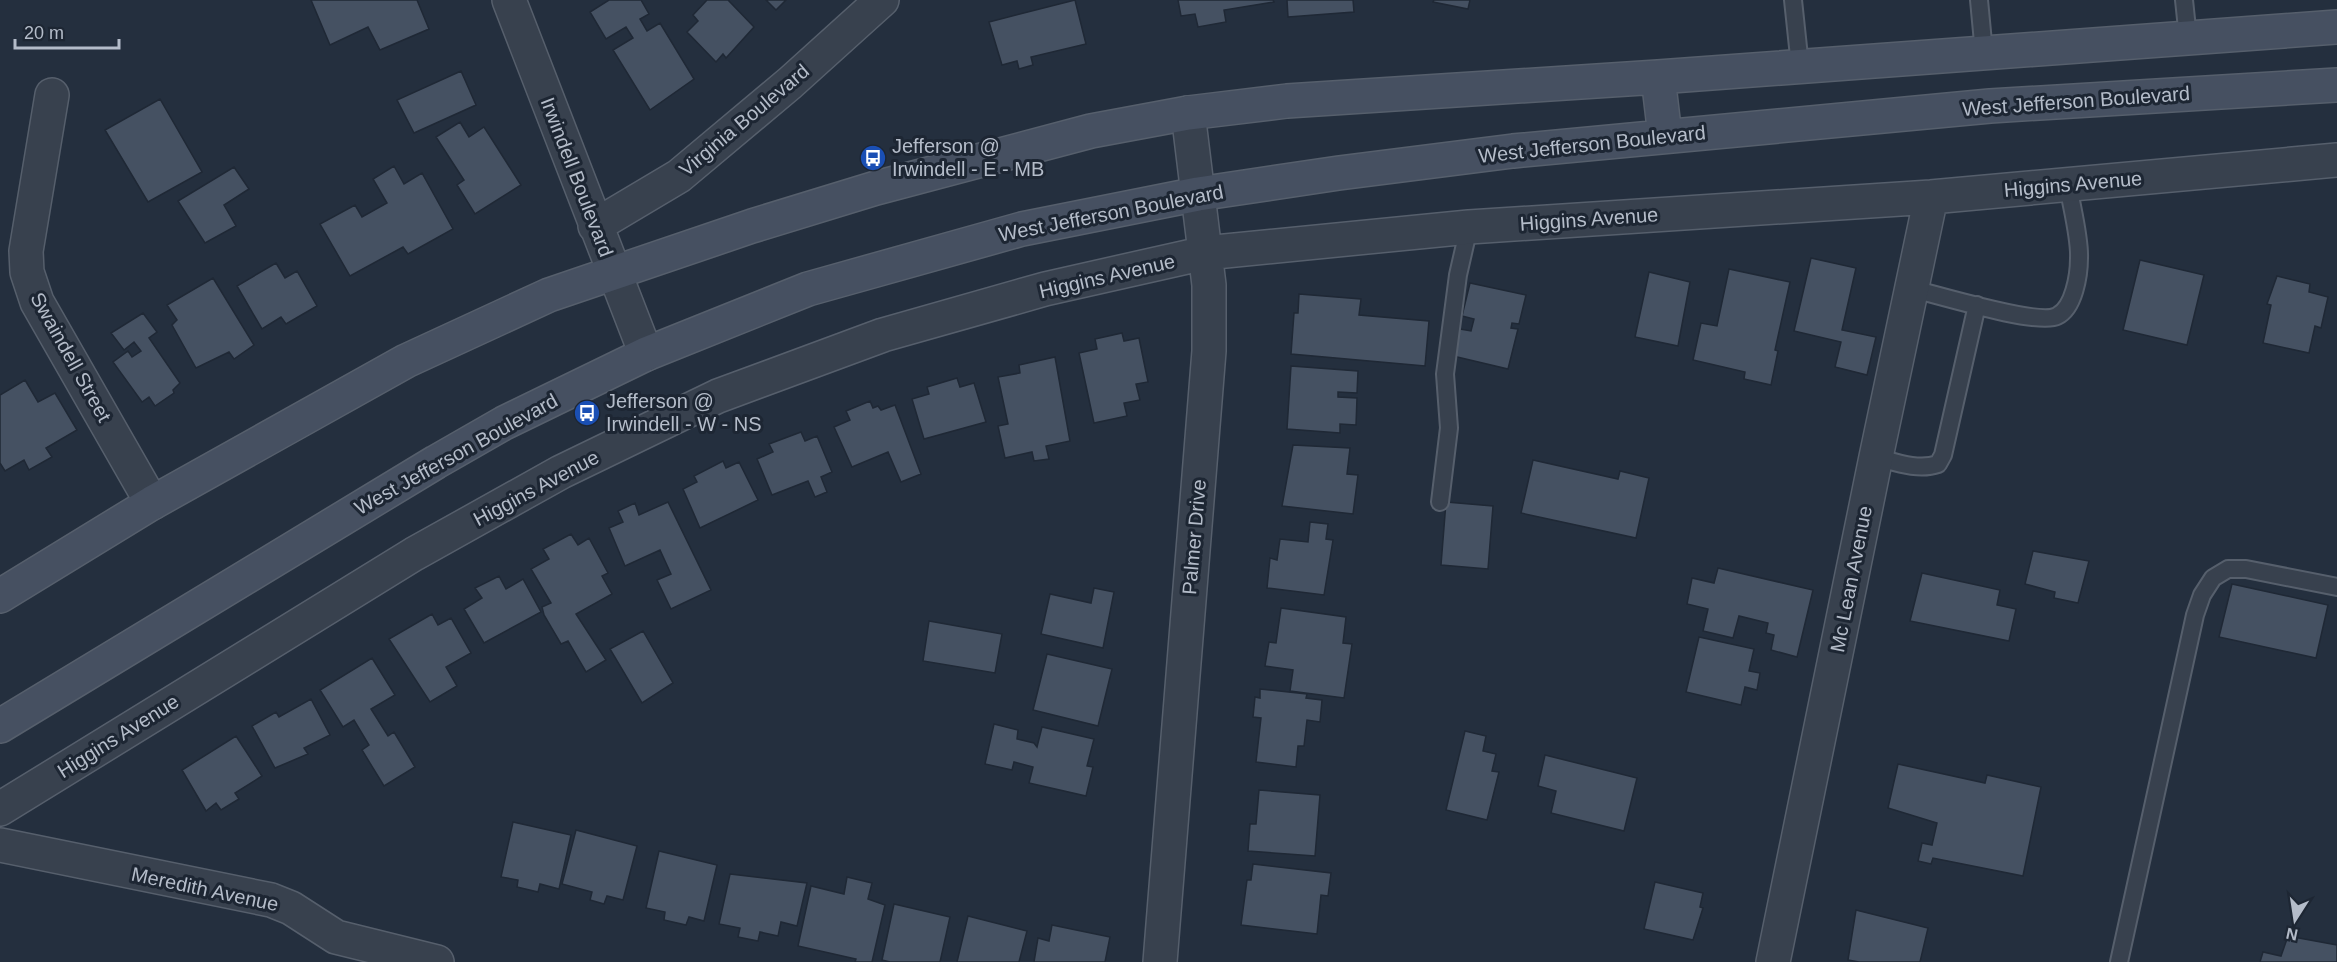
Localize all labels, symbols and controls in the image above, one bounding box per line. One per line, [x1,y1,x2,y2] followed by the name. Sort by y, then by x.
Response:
[15,12,118,50] scale bar
[24,23,64,43] text: 20 m
[675,60,813,180] street label: Virginia Boulevard
[1961,82,2191,120] street label: West Jefferson Boulevard
[536,94,618,260] street label: Irwindell Boulevard
[1477,121,1707,167] street label: West Jefferson Boulevard
[892,135,1044,180] place label: Jefferson @ Irwindell - E - MB
[858,143,888,173] bus stop icon: Jefferson @ Irwindell - E - MB
[2003,167,2143,201] street label: Higgins Avenue
[997,180,1225,246] street label: West Jefferson Boulevard
[1519,203,1659,235] street label: Higgins Avenue
[1037,250,1177,302] street label: Higgins Avenue
[26,288,116,426] street label: Swaindell Street
[351,389,561,519] street label: West Jefferson Boulevard
[606,390,762,435] place label: Jefferson @ Irwindell - W - NS
[572,398,602,428] bus stop icon: Jefferson @ Irwindell - W - NS
[470,446,602,530] street label: Higgins Avenue
[1178,478,1210,596] street label: Palmer Drive
[1826,504,1876,654] street label: Mc Lean Avenue
[53,690,183,782] street label: Higgins Avenue
[129,863,281,915] street label: Meredith Avenue
[2265,890,2325,950] north arrow
[2285,925,2299,944] text: N

